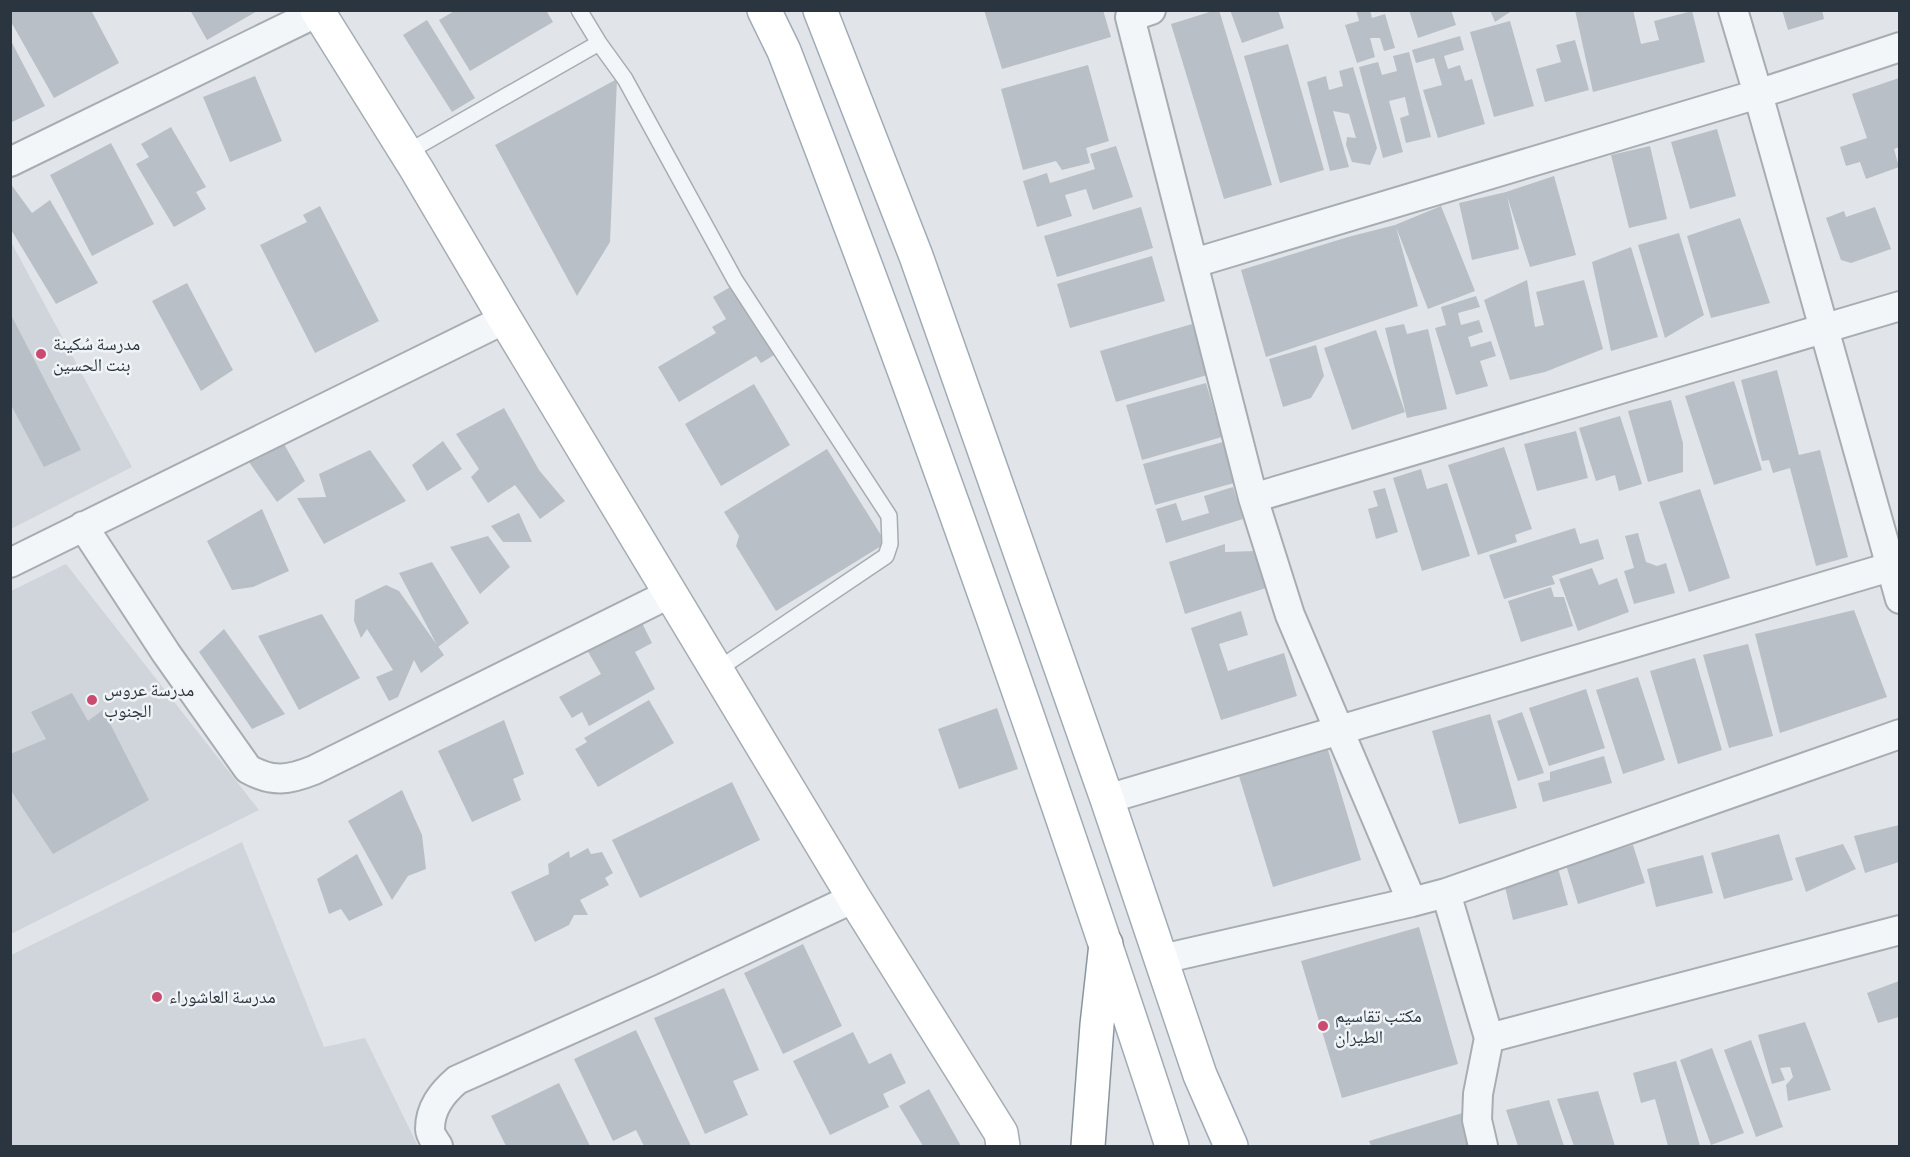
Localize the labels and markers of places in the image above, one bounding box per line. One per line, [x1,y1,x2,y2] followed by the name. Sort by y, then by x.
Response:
[53,332,140,378] place label: مدرسة سُكينة بنت الحسين
[34,347,48,361] marker: مدرسة سُكينة بنت الحسين
[104,678,194,724] place label: مدرسة عروس الجنوب
[85,693,99,707] marker: مدرسة عروس الجنوب
[169,985,276,1010] place label: مدرسة العاشوراء
[150,990,164,1004] marker: مدرسة العاشوراء
[1335,1004,1422,1050] place label: مكتب تقاسيم الطيران
[1316,1019,1330,1033] marker: مكتب تقاسيم الطيران

